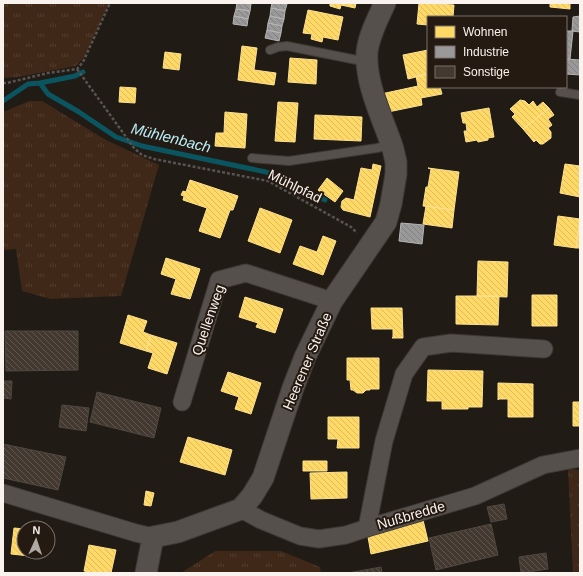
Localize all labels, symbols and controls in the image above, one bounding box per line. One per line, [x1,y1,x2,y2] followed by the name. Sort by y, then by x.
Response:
[427,16,567,88] legend
[463,25,507,39] text: Wohnen
[463,45,509,59] text: Industrie
[463,65,510,79] text: Sonstige
[129,119,213,156] water label: Mühlenbach
[266,166,324,206] street label: Mühlpfad
[188,282,228,358] street label: Quellenweg
[279,310,335,412] street label: Heerener Straße
[375,498,447,532] street label: Nußbredde
[16,520,56,560] north arrow
[32,524,41,536] text: N

